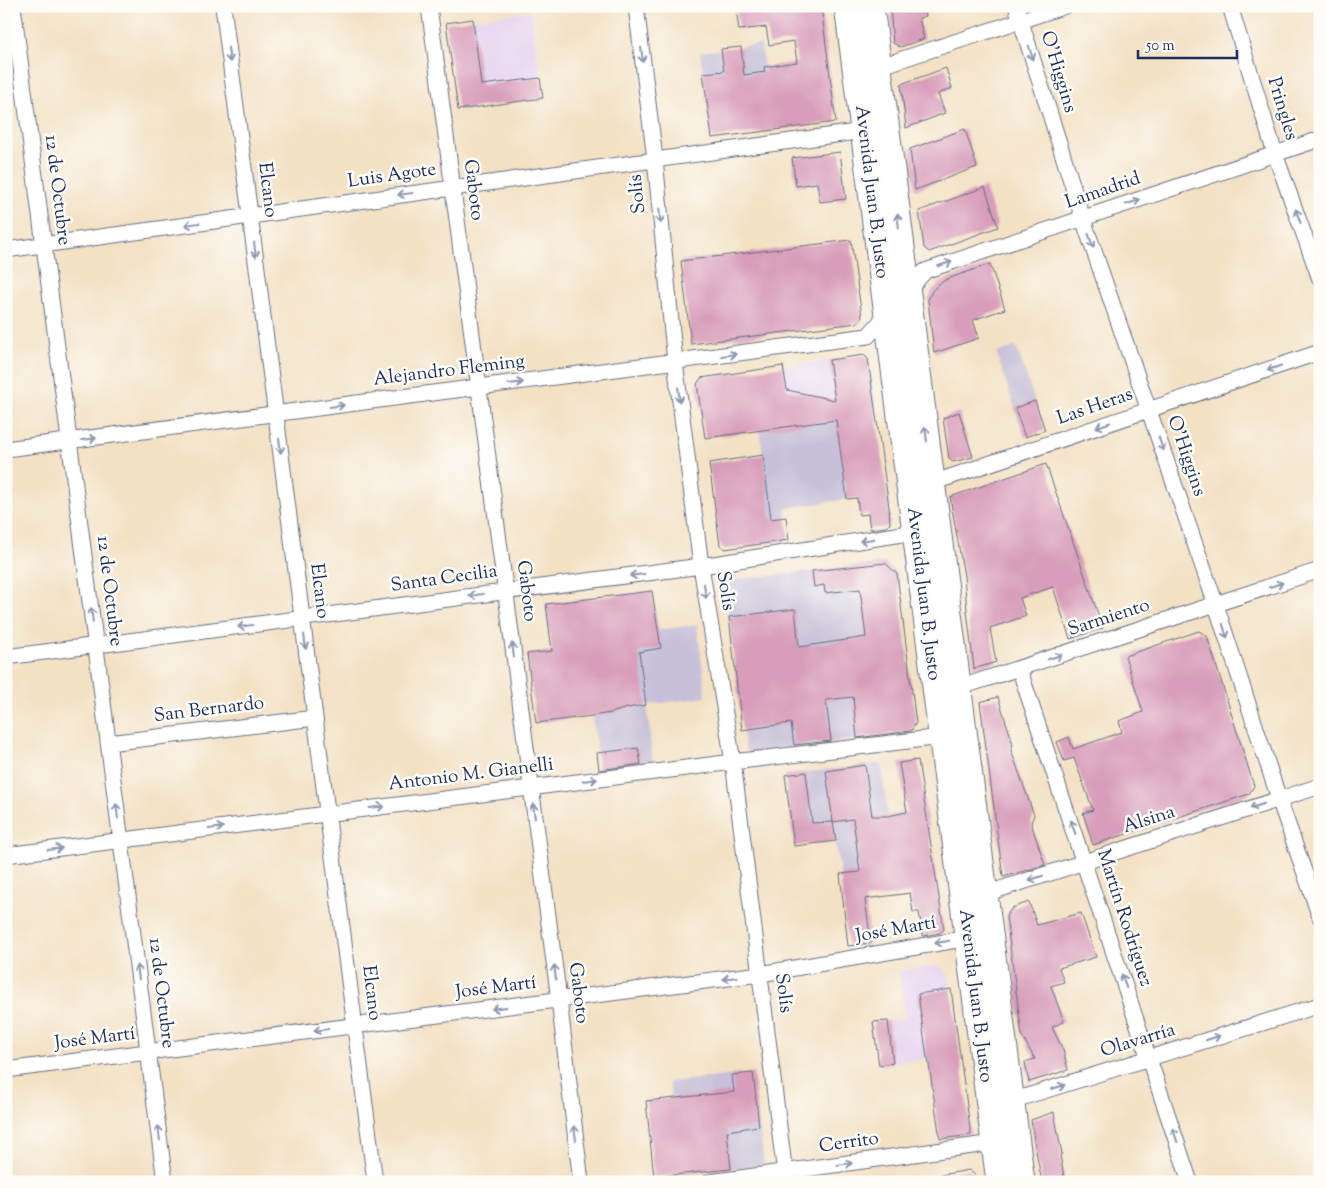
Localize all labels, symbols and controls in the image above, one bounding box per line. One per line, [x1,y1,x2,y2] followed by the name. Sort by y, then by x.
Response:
[1033,28,1083,116] street label: O'Higgins
[1138,28,1237,60] scale bar
[1145,36,1175,57] text: 50 m
[1026,44,1036,60] one-way arrow
[224,46,234,62] one-way arrow
[637,46,647,62] one-way arrow
[1260,74,1304,144] street label: Pringles
[847,104,895,280] street label: Avenida Juan B. Justo
[37,133,77,247] street label: 12 de Octubre
[346,156,438,196] street label: Luis Agote
[456,158,490,222] street label: Gaboto
[250,161,284,219] street label: Elcano
[1062,165,1145,216] street label: Lamadrid
[622,173,654,215] street label: Solís
[397,189,413,199] one-way arrow
[1124,197,1140,206] one-way arrow
[656,208,665,224] one-way arrow
[1292,208,1302,224] one-way arrow
[893,213,903,229] one-way arrow
[184,219,200,229] one-way arrow
[1086,233,1096,249] one-way arrow
[250,242,260,258] one-way arrow
[937,259,953,269] one-way arrow
[372,348,526,394] street label: Alejandro Fleming
[721,350,737,360] one-way arrow
[1266,364,1282,373] one-way arrow
[507,378,523,388] one-way arrow
[1053,381,1137,433] street label: Las Heras
[674,387,684,403] one-way arrow
[329,401,345,411] one-way arrow
[1160,412,1212,500] street label: O'Higgins
[1096,421,1111,430] one-way arrow
[920,427,930,443] one-way arrow
[81,433,97,443] one-way arrow
[1157,436,1166,451] one-way arrow
[275,438,285,454] one-way arrow
[899,506,947,682] street label: Avenida Juan B. Justo
[89,534,129,648] street label: 12 de Octubre
[859,535,875,545] one-way arrow
[389,558,499,600] street label: Santa Cecilia
[509,559,543,623] street label: Gaboto
[302,562,336,620] street label: Elcano
[709,569,741,613] street label: Solís
[629,570,645,580] one-way arrow
[1267,580,1283,589] one-way arrow
[700,583,710,599] one-way arrow
[468,590,484,600] one-way arrow
[1065,592,1153,644] street label: Sarmiento
[87,608,97,624] one-way arrow
[238,621,254,631] one-way arrow
[1220,623,1230,639] one-way arrow
[301,634,311,650] one-way arrow
[508,642,518,658] one-way arrow
[1046,651,1062,661] one-way arrow
[152,690,266,730] street label: San Bernardo
[387,751,555,799] street label: Antonio M. Gianelli
[582,775,598,785] one-way arrow
[1119,799,1179,841] street label: Alsina
[369,802,385,812] one-way arrow
[1249,802,1265,812] one-way arrow
[112,803,122,819] one-way arrow
[529,803,539,819] one-way arrow
[1067,819,1077,835] one-way arrow
[207,823,223,833] one-way arrow
[46,844,62,854] one-way arrow
[1089,846,1159,990] street label: Martín Rodríguez
[1028,874,1044,884] one-way arrow
[951,908,999,1084] street label: Avenida Juan B. Justo
[853,910,938,951] street label: José Martí
[141,936,181,1050] street label: 12 de Octubre
[934,938,950,948] one-way arrow
[561,961,595,1025] street label: Gaboto
[354,964,388,1022] street label: Elcano
[550,964,560,980] one-way arrow
[133,965,143,981] one-way arrow
[453,970,538,1006] street label: José Martí
[767,972,799,1014] street label: Solís
[722,973,738,983] one-way arrow
[1118,973,1128,989] one-way arrow
[492,1003,508,1013] one-way arrow
[1097,1017,1179,1065] street label: Olavarría
[52,1021,137,1057] street label: José Martí
[313,1025,329,1035] one-way arrow
[1205,1033,1221,1043] one-way arrow
[1050,1081,1066,1091] one-way arrow
[817,1125,881,1161] street label: Cerrito
[154,1126,164,1142] one-way arrow
[570,1126,580,1142] one-way arrow
[1169,1128,1179,1144] one-way arrow
[837,1159,853,1169] one-way arrow

